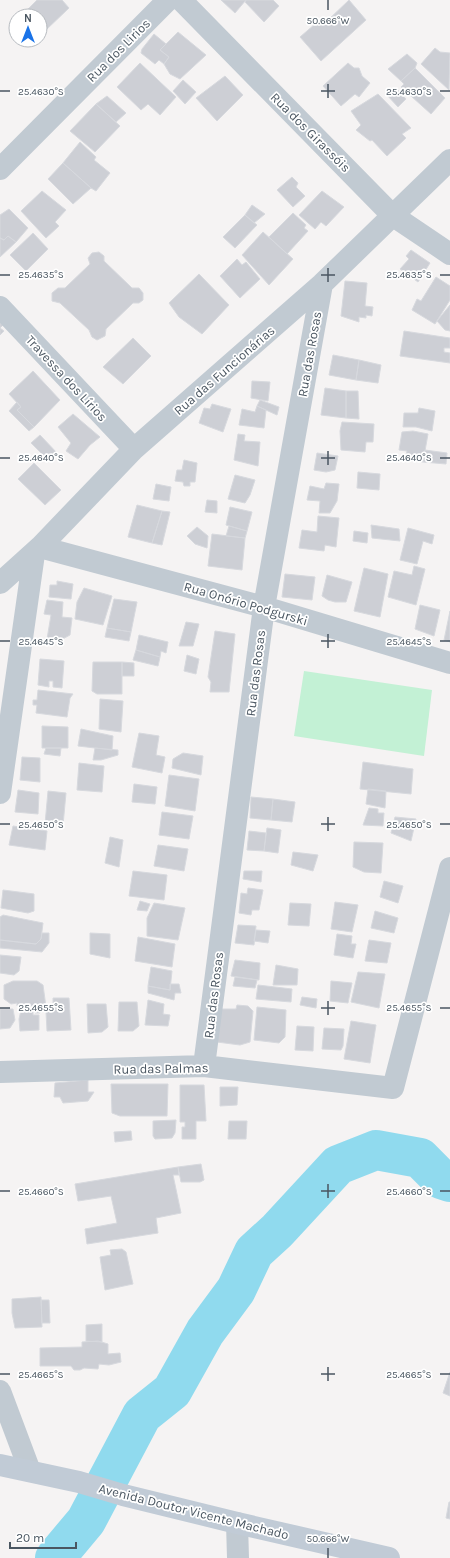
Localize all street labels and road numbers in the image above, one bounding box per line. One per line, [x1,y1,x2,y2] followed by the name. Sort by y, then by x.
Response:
[84,15,153,85] street label: Rua dos Lirios
[268,89,354,175] street label: Rua dos Girassóis
[295,310,324,398] street label: Rua das Rosas
[171,323,278,418] street label: Rua das Funcionárias
[23,332,110,424] street label: Travessa dos Lírios
[182,579,310,628] street label: Rua Onório Podgurski
[243,629,268,717] street label: Rua das Rosas
[201,951,226,1039] street label: Rua das Rosas
[113,1060,209,1077] street label: Rua das Palmas
[97,1481,290,1542] street label: Avenida Doutor Vicente Machado

